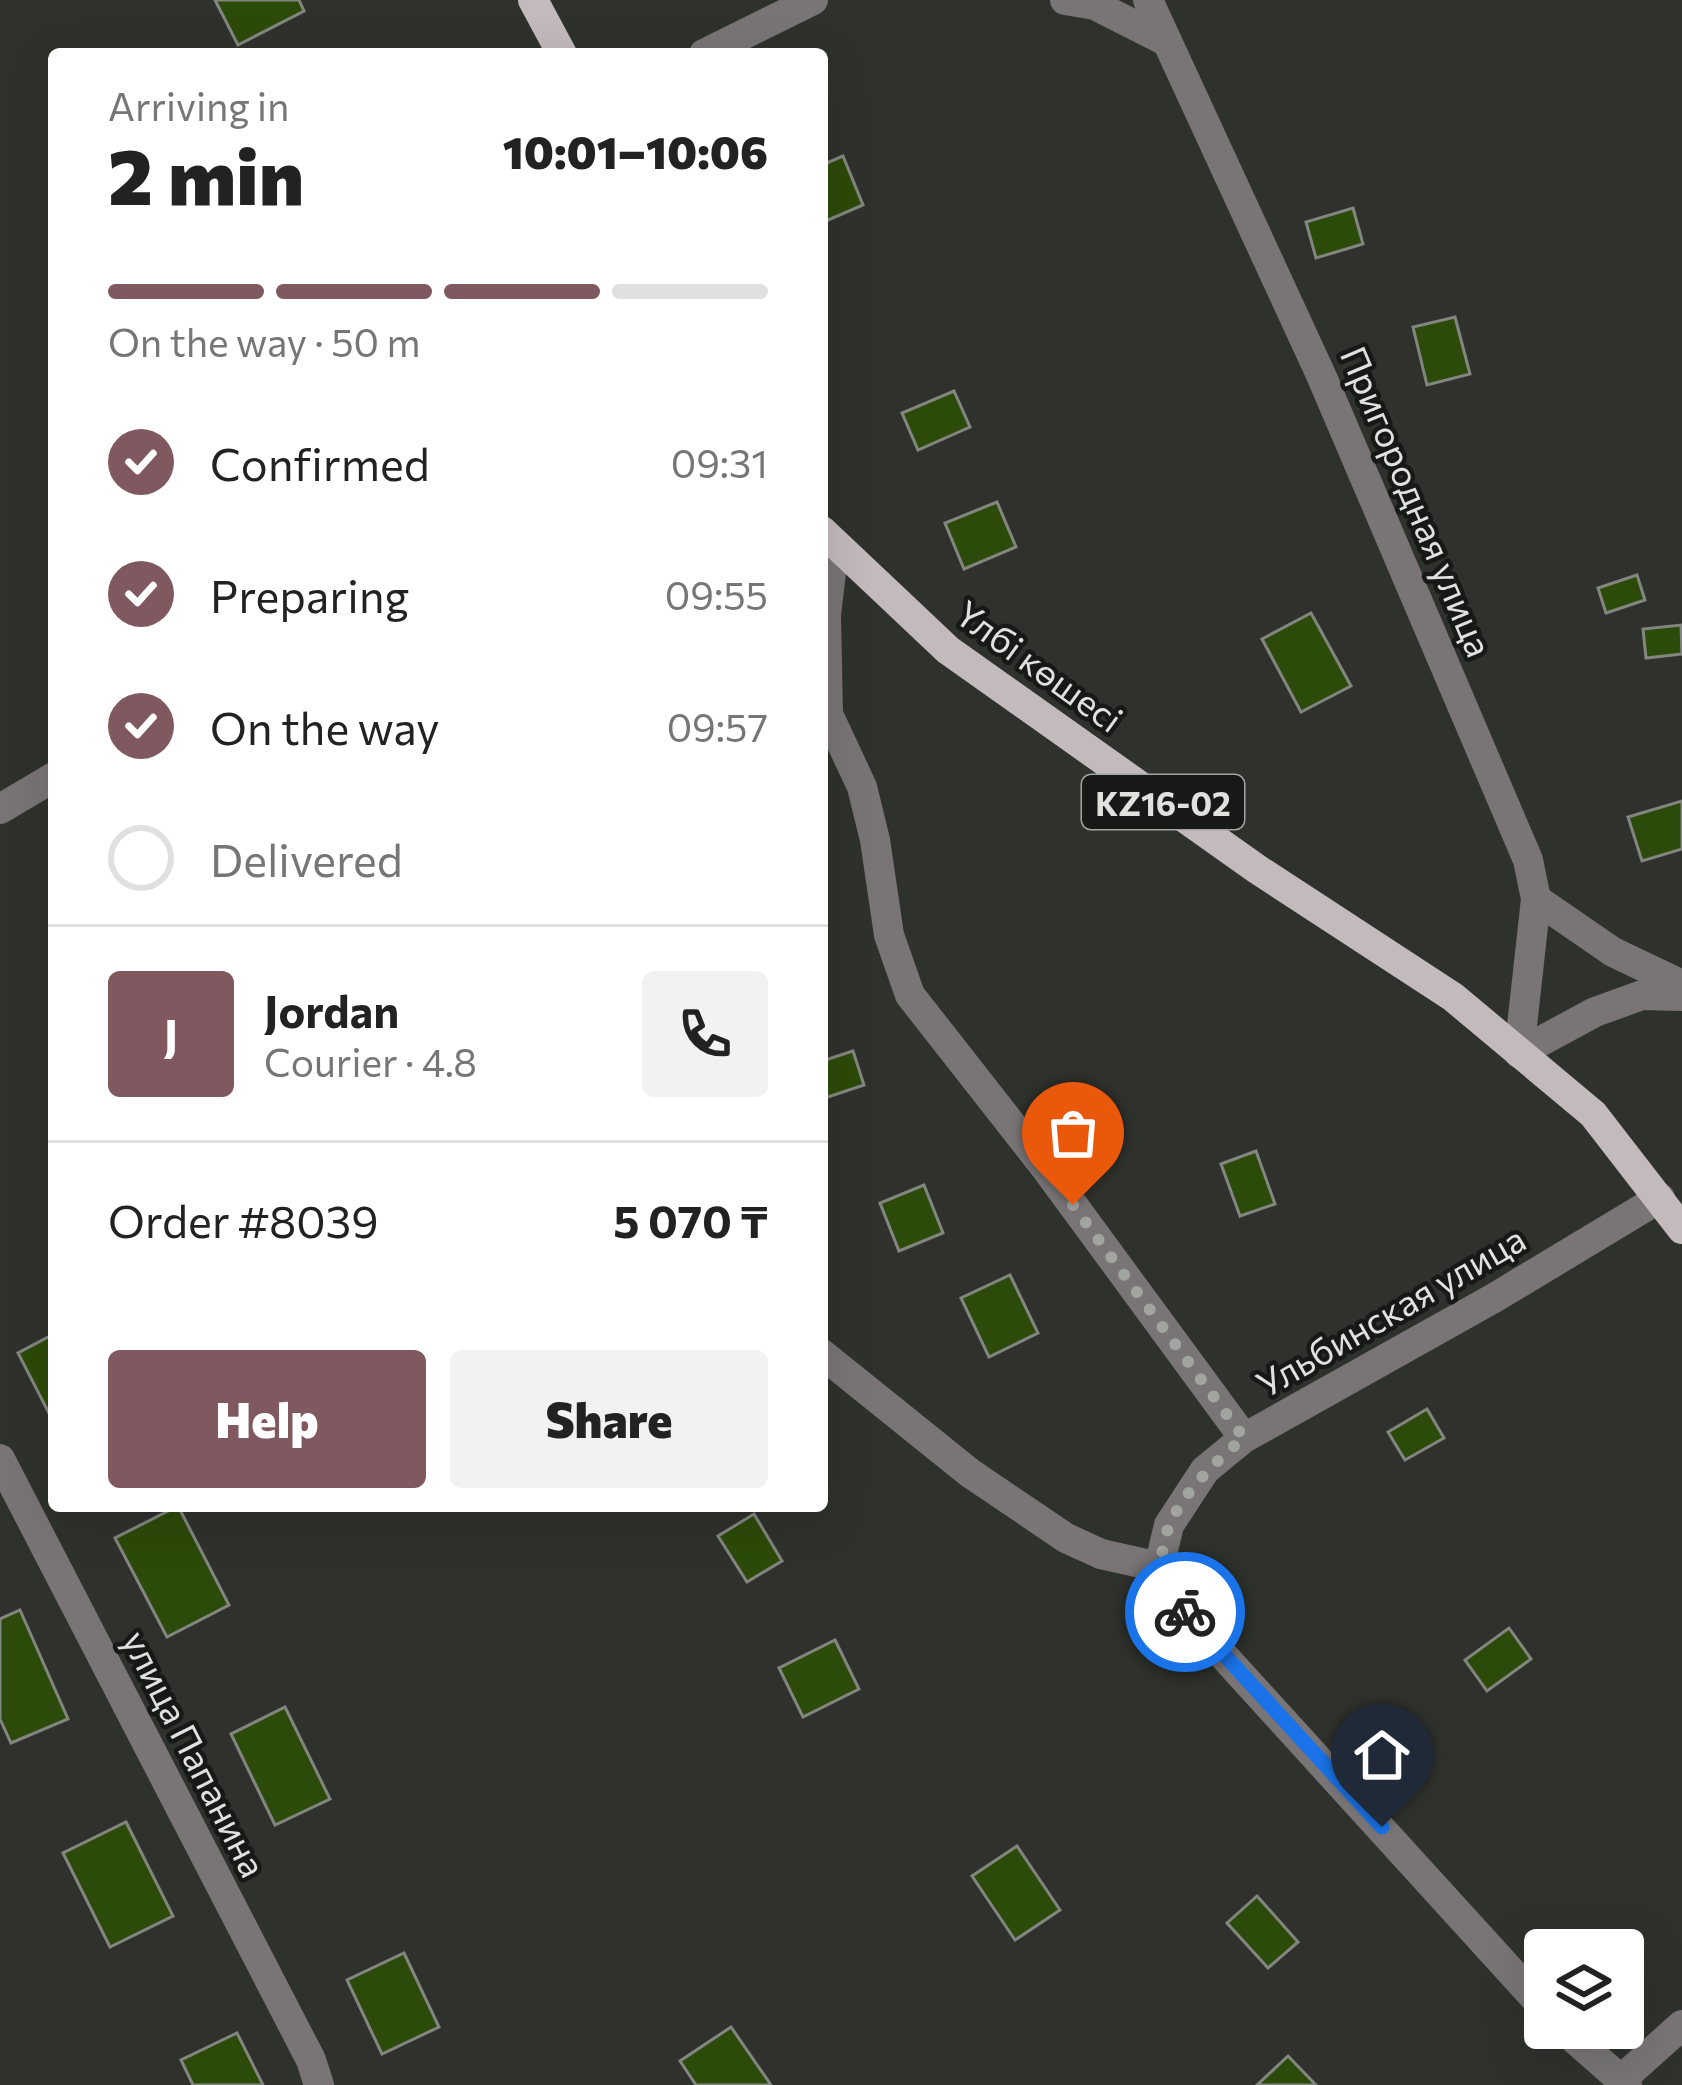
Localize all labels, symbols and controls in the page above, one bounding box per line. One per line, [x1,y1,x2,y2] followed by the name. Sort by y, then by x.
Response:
[108,81,289,129] text: Arriving in
[503,123,768,178] text: 10:01–10:06
[108,126,304,221] text: 2 min
[108,317,421,365] text: On the way · 50 m
[1333,339,1503,663] street label: Пригородная улица
[108,429,174,495] icon: check
[210,435,430,490] text: Confirmed
[671,438,768,486] text: 09:31
[108,561,174,627] icon: check
[210,567,409,622] text: Preparing
[665,570,768,618] text: 09:55
[948,590,1132,740] street label: Үлбі көшесі
[108,693,174,759] icon: check
[210,699,440,754] text: On the way
[667,702,768,750] text: 09:57
[1082,775,1244,829] road number: KZ16-02
[210,831,403,886] text: Delivered
[642,971,768,1097] button: phone
[264,982,399,1037] text: Jordan
[164,1006,178,1061] text: J
[264,1037,477,1085] text: Courier · 4.8
[1022,1082,1124,1205] pin
[1040,1100,1106,1166] icon: bag
[108,1192,379,1247] text: Order #8039
[613,1192,768,1247] text: 5 070 ₸
[1248,1215,1532,1405] street label: Ульбинская улица
[108,1350,426,1488] button: Help
[450,1350,768,1488] button: Share
[1125,1552,1245,1672] courier
[1152,1579,1218,1645] icon: bike
[115,1623,277,1883] street label: улица Папанина
[1331,1704,1433,1827] pin
[1349,1722,1415,1788] icon: home
[1524,1929,1644,2049] map controls
[1524,1929,1644,2049] button: layers

